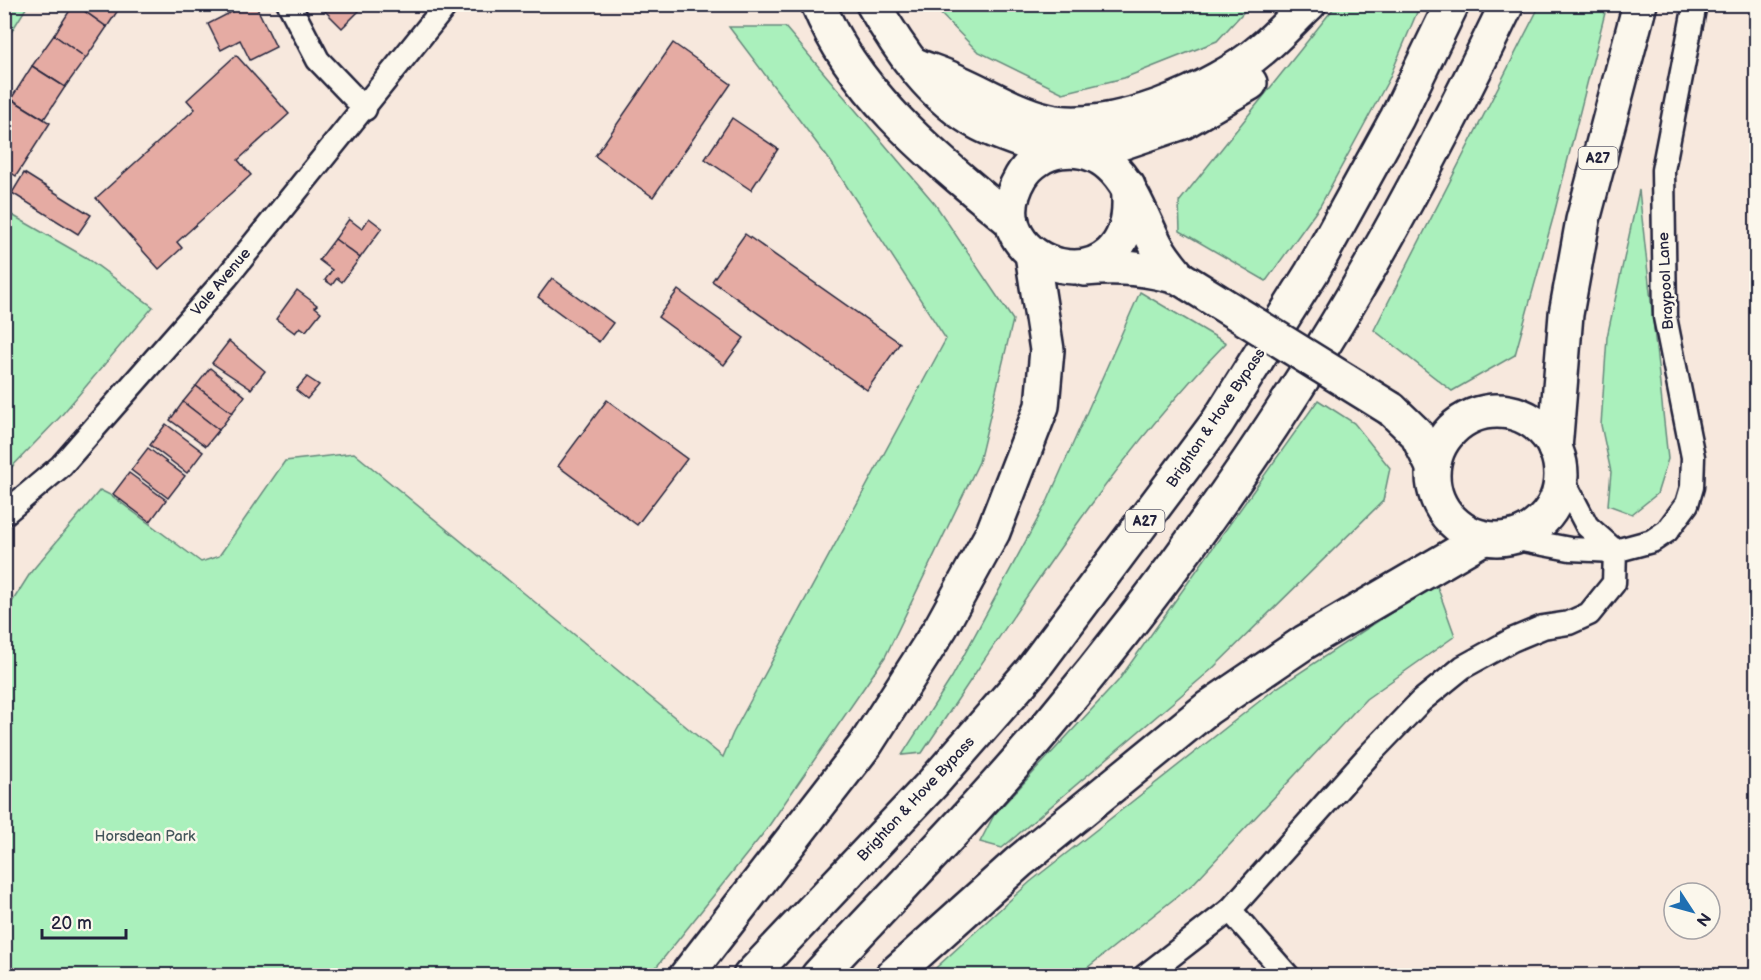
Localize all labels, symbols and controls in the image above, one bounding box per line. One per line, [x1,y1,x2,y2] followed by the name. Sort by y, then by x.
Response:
[1578,147,1618,169] road number: A27
[1654,232,1678,330] street label: Braypool Lane
[187,244,255,320] street label: Vale Avenue
[1162,344,1270,491] street label: Brighton & Hove Bypass
[1126,510,1164,532] road number: A27
[853,732,979,865] street label: Brighton & Hove Bypass
[95,827,196,846] park label: Horsdean Park
[1662,881,1722,941] north arrow
[42,902,126,940] scale bar
[1692,908,1714,929] text: N
[51,913,92,934] text: 20 m

